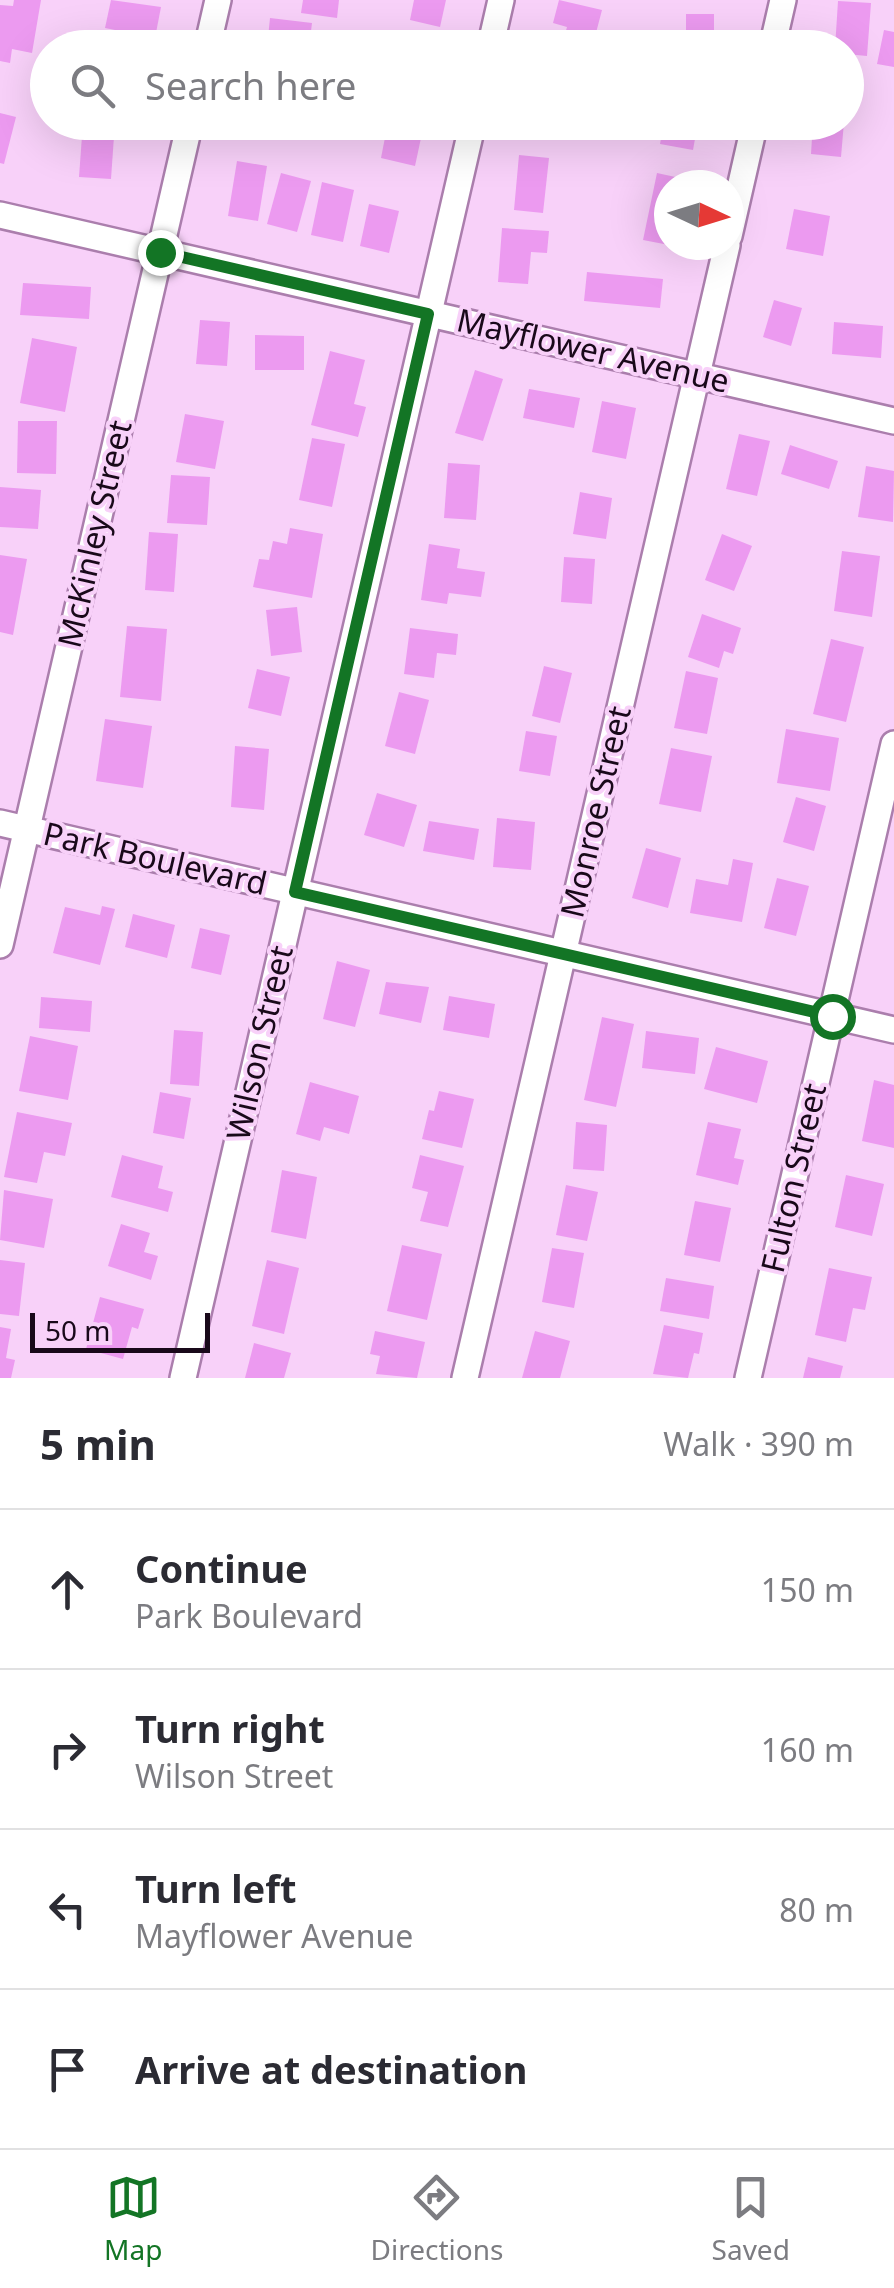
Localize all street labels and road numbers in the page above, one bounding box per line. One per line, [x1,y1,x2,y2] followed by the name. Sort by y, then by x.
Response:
[453,297,734,402] street label: Mayflower Avenue
[47,416,141,651] street label: McKinley Street
[549,702,640,922] street label: Monroe Street
[39,811,271,904] street label: Park Boulevard
[215,941,302,1144] street label: Wilson Street
[750,1079,835,1277] street label: Fulton Street

